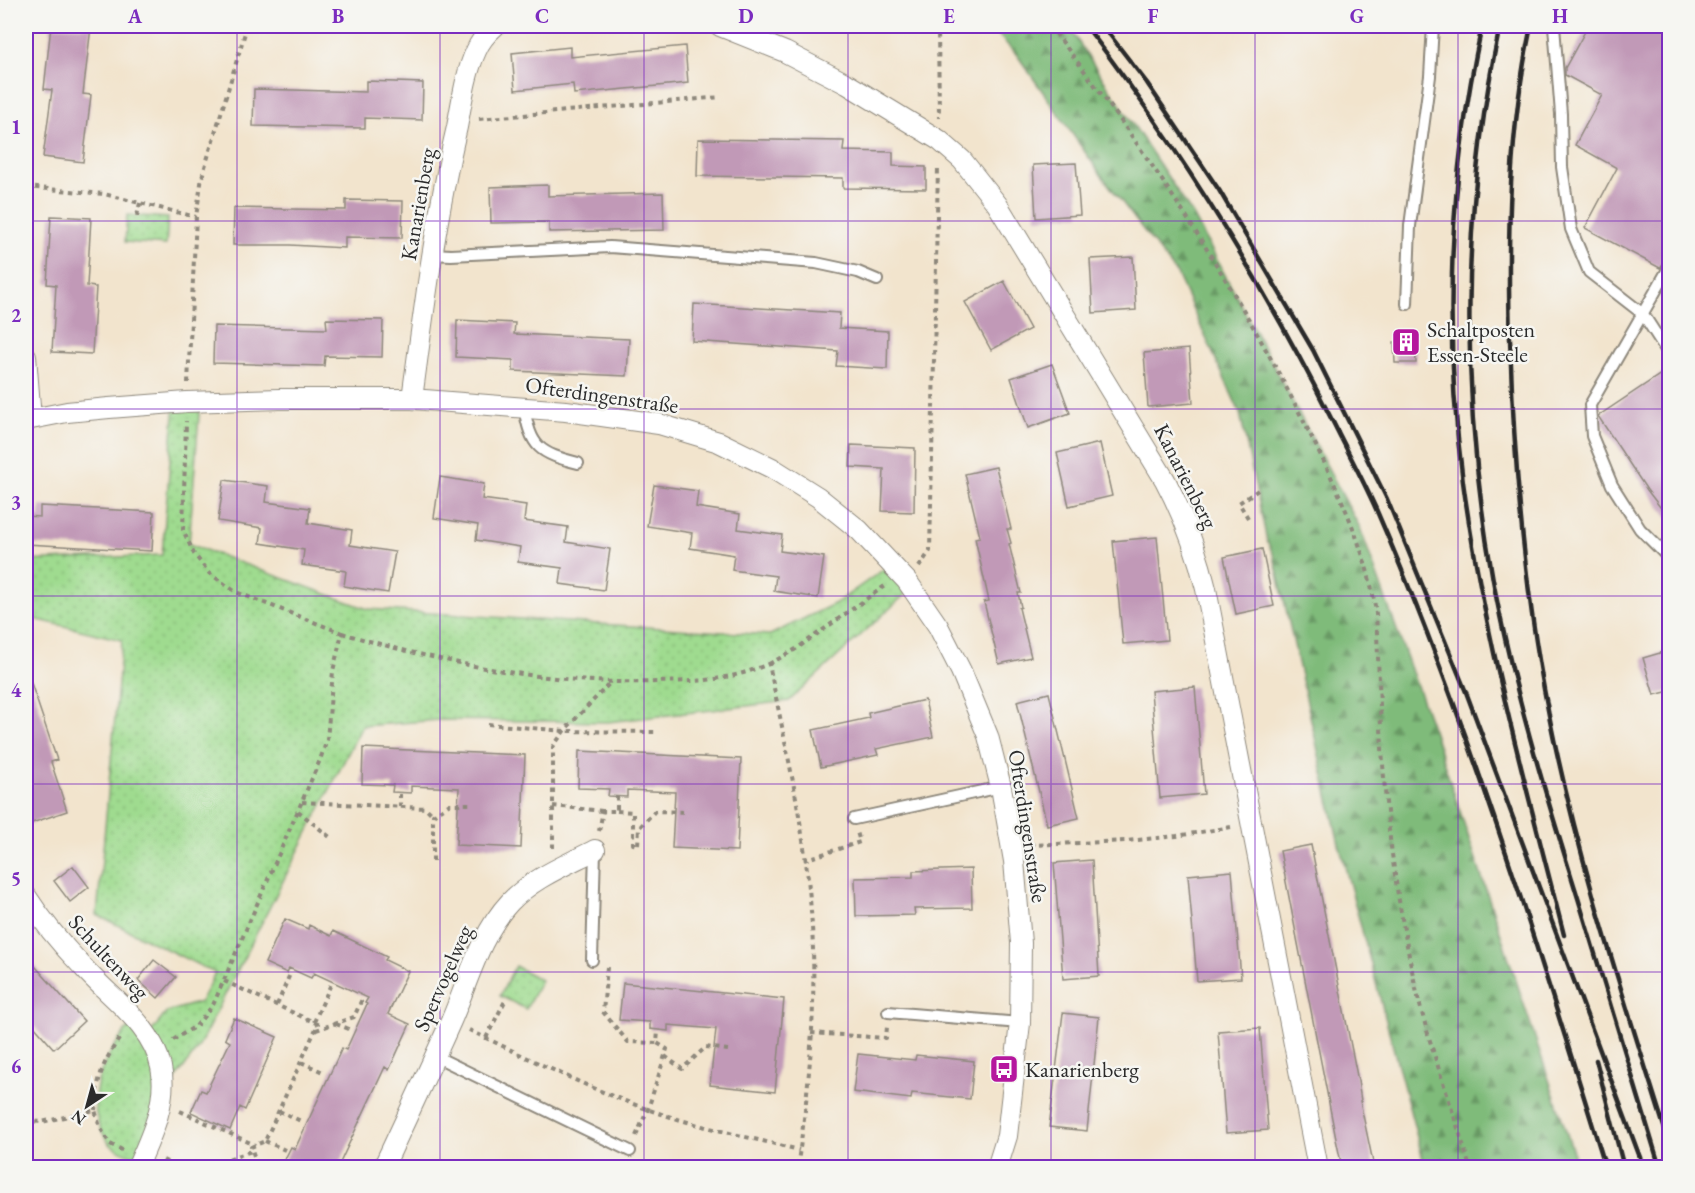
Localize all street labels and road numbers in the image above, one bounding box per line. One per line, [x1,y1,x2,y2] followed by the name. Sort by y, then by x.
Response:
[394,145,442,263] street label: Kanarienberg
[524,370,681,420] street label: Ofterdingenstraße
[1147,419,1225,534] street label: Kanarienberg
[1002,748,1054,905] street label: Ofterdingenstraße
[62,908,156,1006] street label: Schultenweg
[407,920,480,1036] street label: Spervogelweg

